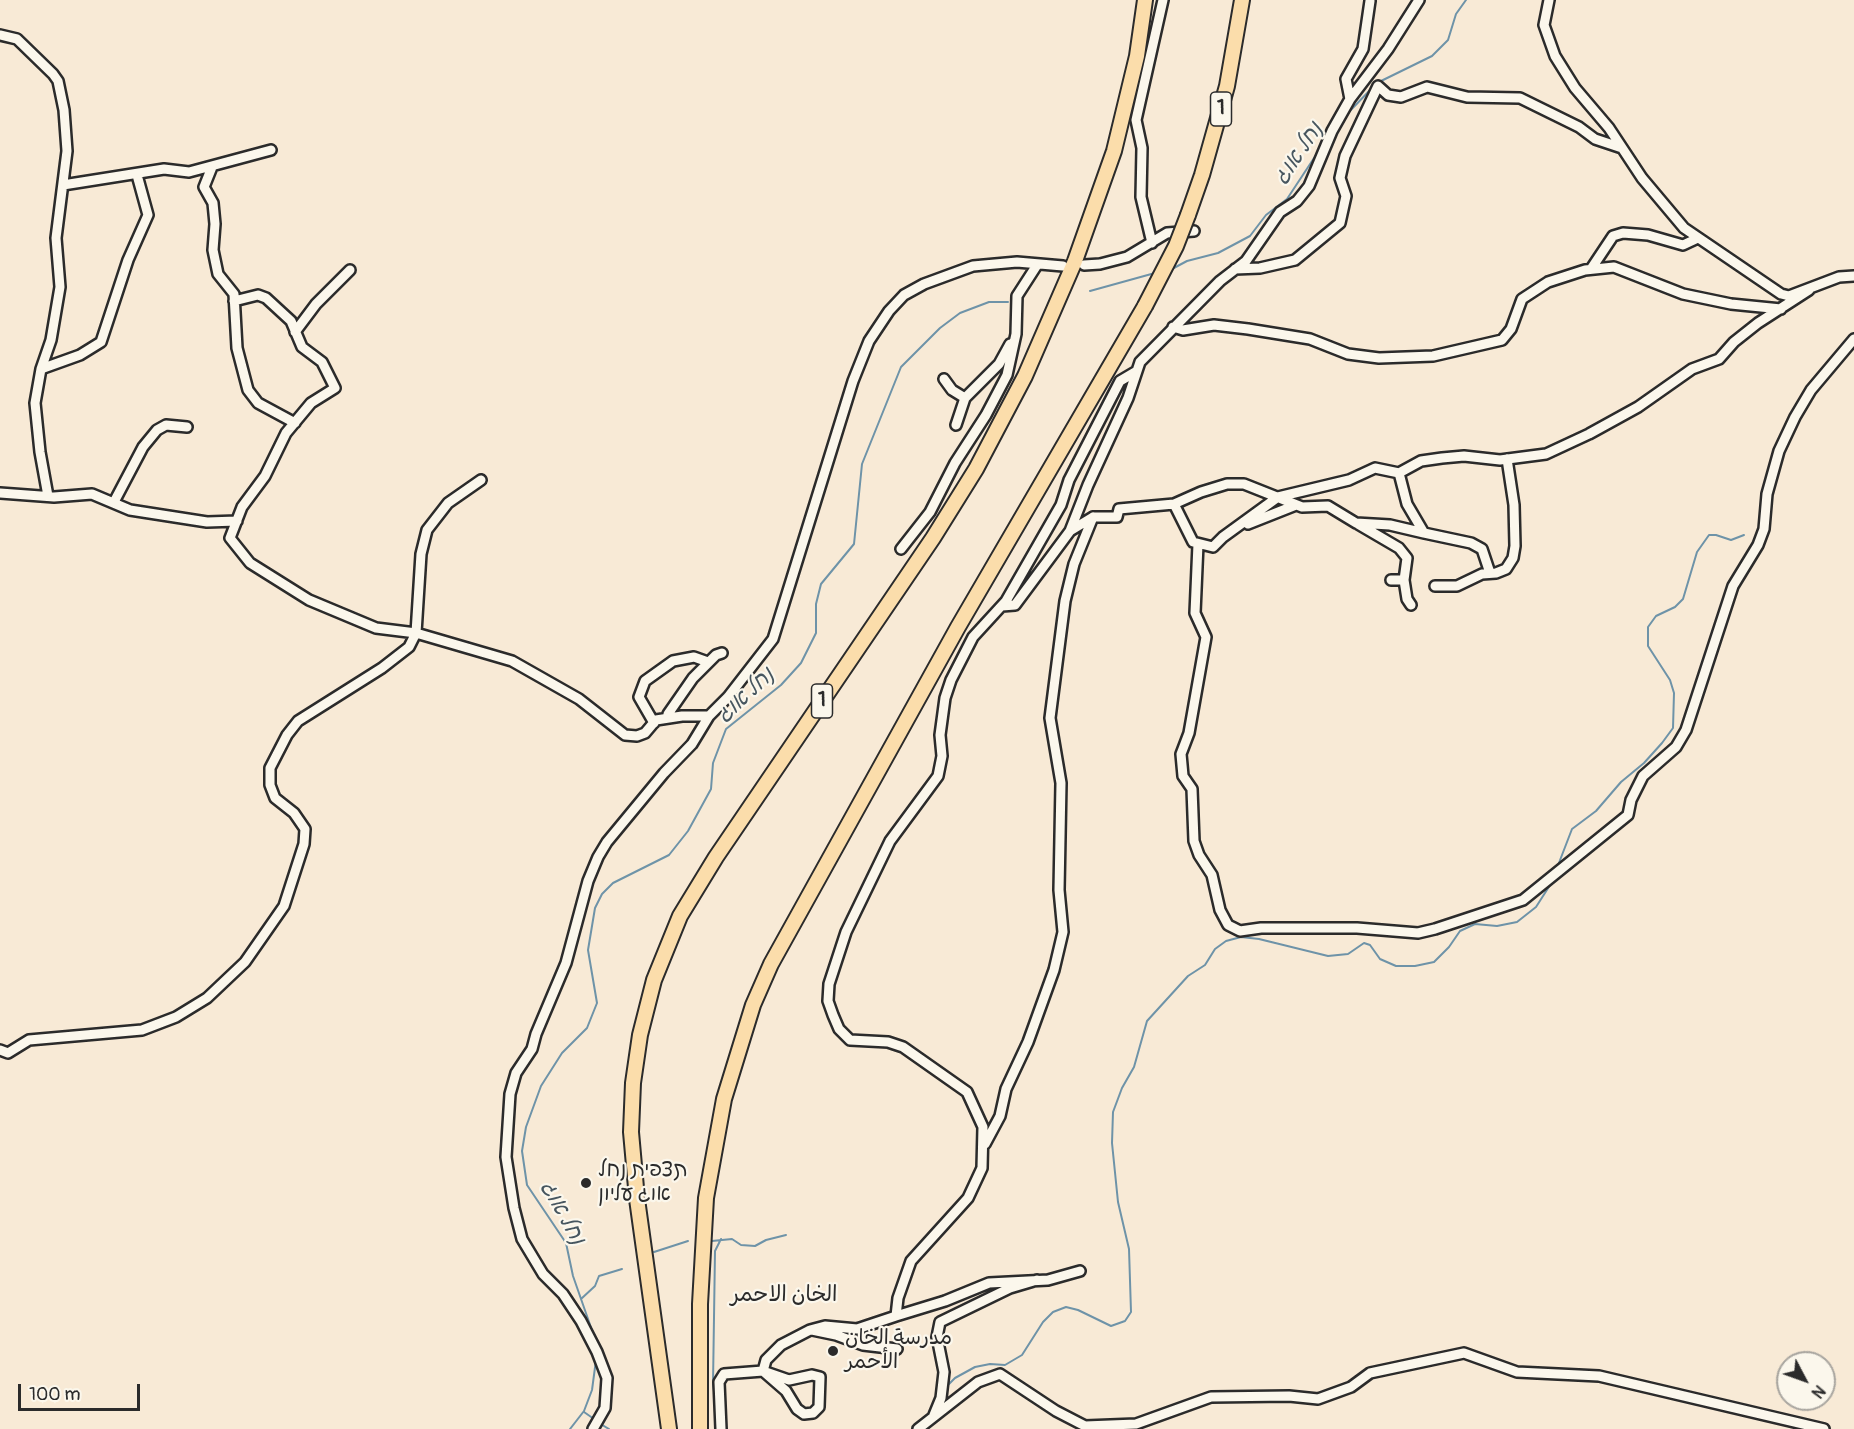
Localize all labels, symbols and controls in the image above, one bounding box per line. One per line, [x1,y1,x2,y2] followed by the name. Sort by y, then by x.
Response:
[1210,92,1232,126] road number: 1
[1269,118,1329,190] water label: נחל אוג
[712,663,780,729] water label: נחל אוג
[812,684,832,718] road number: 1
[598,1158,688,1208] place label: תצפית נחל אוג עליון
[534,1176,590,1250] water label: נחל אוג
[579,1176,593,1190] marker: תצפית נחל אוג עליון
[730,1282,838,1308] district label: الخان الاحمر
[845,1326,952,1376] place label: مدرسة الخان الأحمر
[826,1344,840,1358] marker: مدرسة الخان الأحمر
[1776,1351,1836,1411] north arrow
[21,1372,142,1410] scale bar
[1807,1381,1829,1402] text: N
[29,1383,81,1406] text: 100 m

